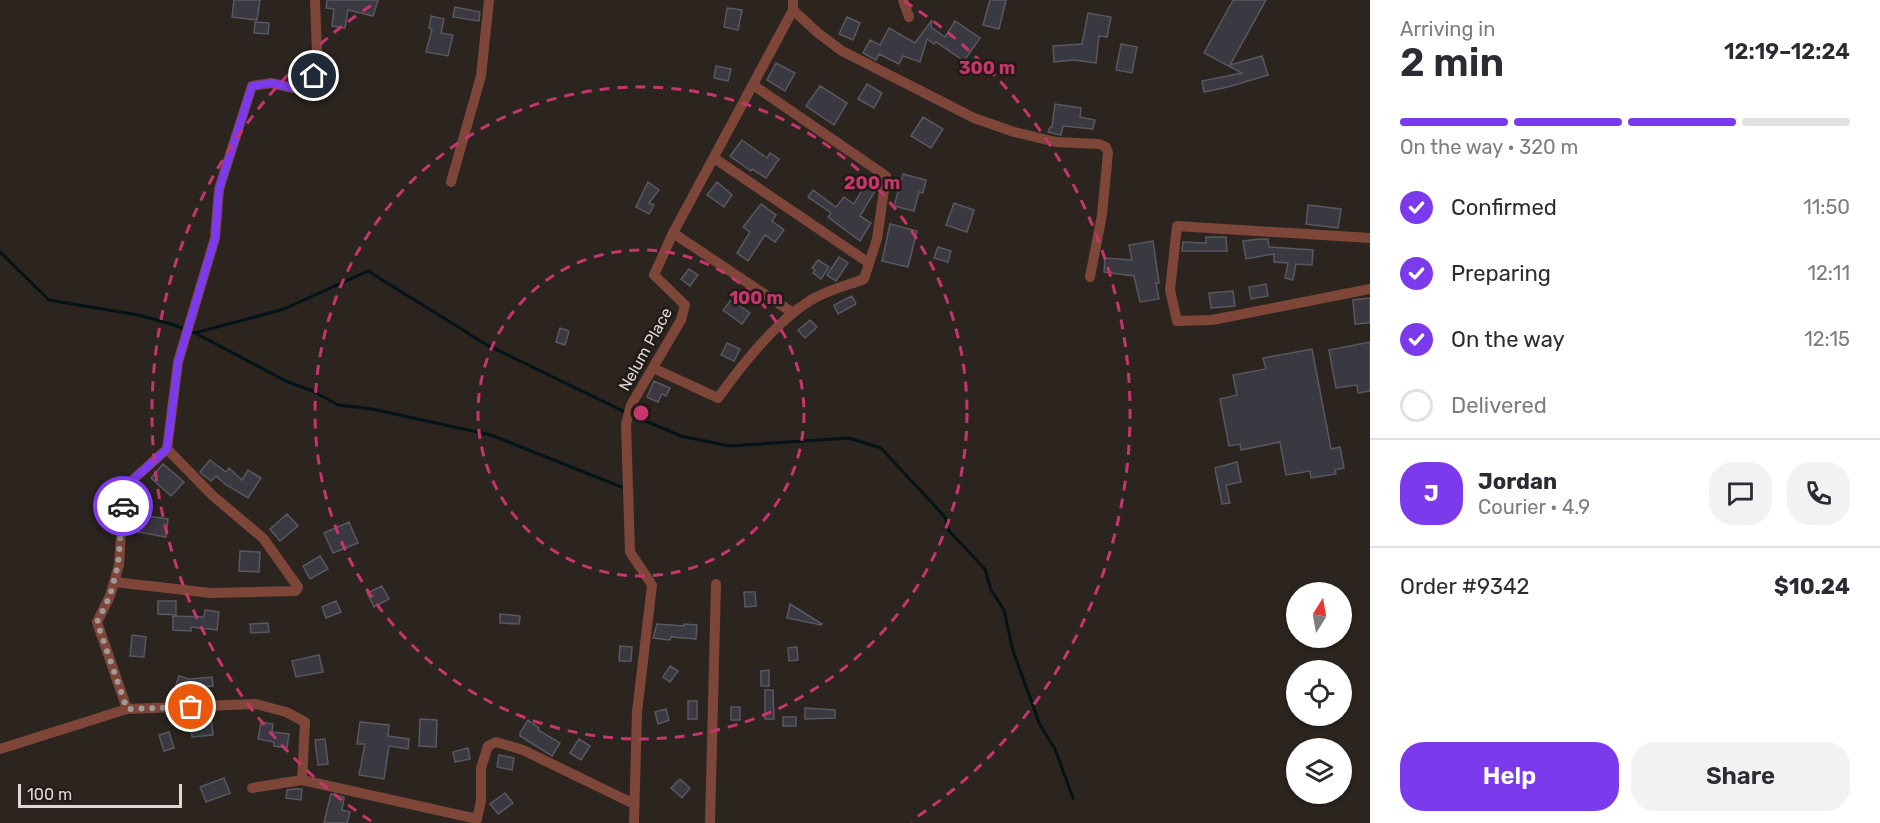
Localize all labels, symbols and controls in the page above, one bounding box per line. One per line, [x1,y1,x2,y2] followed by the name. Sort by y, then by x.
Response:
[1400,17,1495,41] text: Arriving in
[1724,38,1850,65] text: 12:19–12:24
[1400,40,1504,86] text: 2 min
[288,50,339,101] pin
[959,57,1015,79] text: 300 m
[297,59,330,92] icon: home
[1400,135,1578,159] text: On the way · 320 m
[844,172,900,194] text: 200 m
[1400,191,1433,224] icon: check
[1451,194,1557,221] text: Confirmed
[1803,195,1850,219] text: 11:50
[1400,257,1433,290] icon: check
[1451,260,1551,287] text: Preparing
[1807,261,1850,285] text: 12:11
[729,287,783,309] text: 100 m
[615,304,676,394] street label: Nelum Place
[1400,323,1433,356] icon: check
[1451,326,1565,353] text: On the way
[1804,327,1850,351] text: 12:15
[1451,392,1547,419] text: Delivered
[631,403,651,423] centre of rings
[1709,462,1772,525] button: chat
[1787,462,1850,525] button: phone
[1478,468,1557,495] text: Jordan
[93,476,153,536] courier
[1424,480,1439,507] text: J
[107,490,140,523] icon: car
[1478,495,1590,519] text: Courier · 4.9
[1400,573,1530,600] text: Order #9342
[1774,573,1850,600] text: $10.24
[1286,582,1352,648] north arrow
[1286,582,1352,804] map controls
[1286,660,1352,726] button: locate
[165,681,216,732] pin
[174,690,207,723] icon: bag
[1286,738,1352,804] button: layers
[1400,742,1619,811] button: Help
[1631,742,1850,811] button: Share
[18,781,182,808] scale bar
[27,785,72,804] text: 100 m

